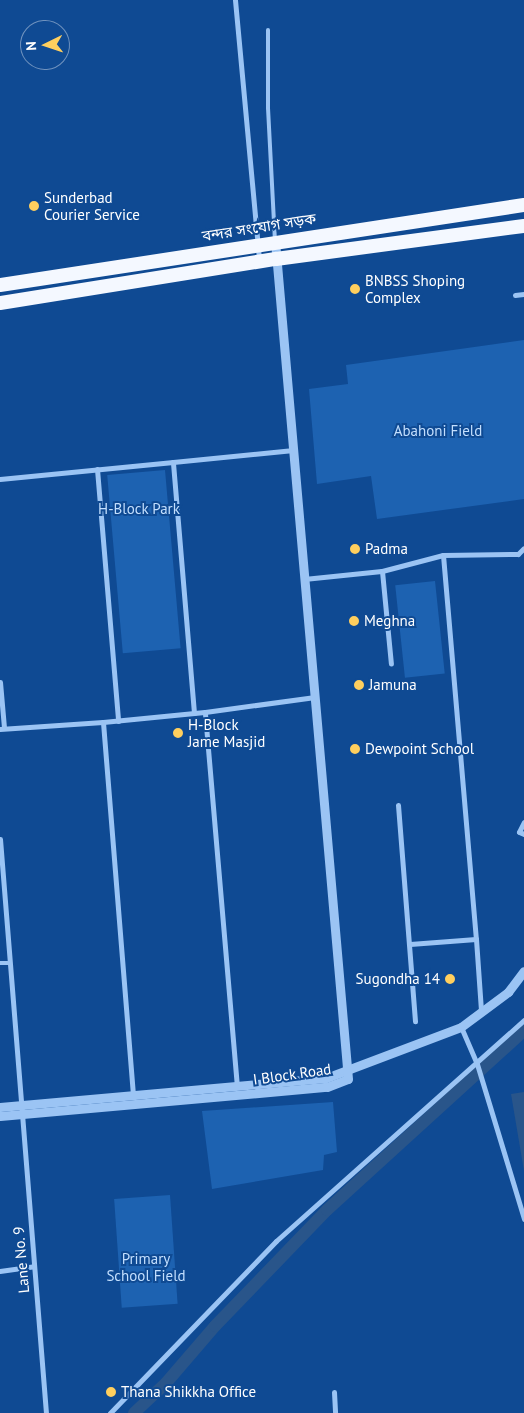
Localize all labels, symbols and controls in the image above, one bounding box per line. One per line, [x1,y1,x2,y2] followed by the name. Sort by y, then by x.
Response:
[20,20,70,70] north arrow
[22,41,40,51] text: N
[44,188,140,223] place label: Sunderbad Courier Service
[28,200,40,212] marker: Sunderbad Courier Service
[201,209,317,245] street label: বন্দর সংযোগ সড়ক
[365,271,465,306] place label: BNBSS Shoping Complex
[349,283,361,295] marker: BNBSS Shoping Complex
[394,422,482,440] park label: Abahoni Field
[98,500,180,518] park label: H-Block Park
[365,540,408,558] place label: Padma
[349,543,361,555] marker: Padma
[364,612,415,630] place label: Meghna
[348,615,360,627] marker: Meghna
[369,676,417,694] place label: Jamuna
[353,679,365,691] marker: Jamuna
[188,715,265,750] place label: H-Block Jame Masjid
[172,727,184,739] marker: H-Block Jame Masjid
[365,740,474,758] place label: Dewpoint School
[349,743,361,755] marker: Dewpoint School
[356,970,440,988] place label: Sugondha 14
[444,973,456,985] marker: Sugondha 14
[252,1060,332,1088] street label: I Block Road
[9,1225,33,1295] street label: Lane No. 9
[106,1249,186,1284] park label: Primary School Field
[121,1383,256,1401] place label: Thana Shikkha Office
[105,1386,117,1398] marker: Thana Shikkha Office

